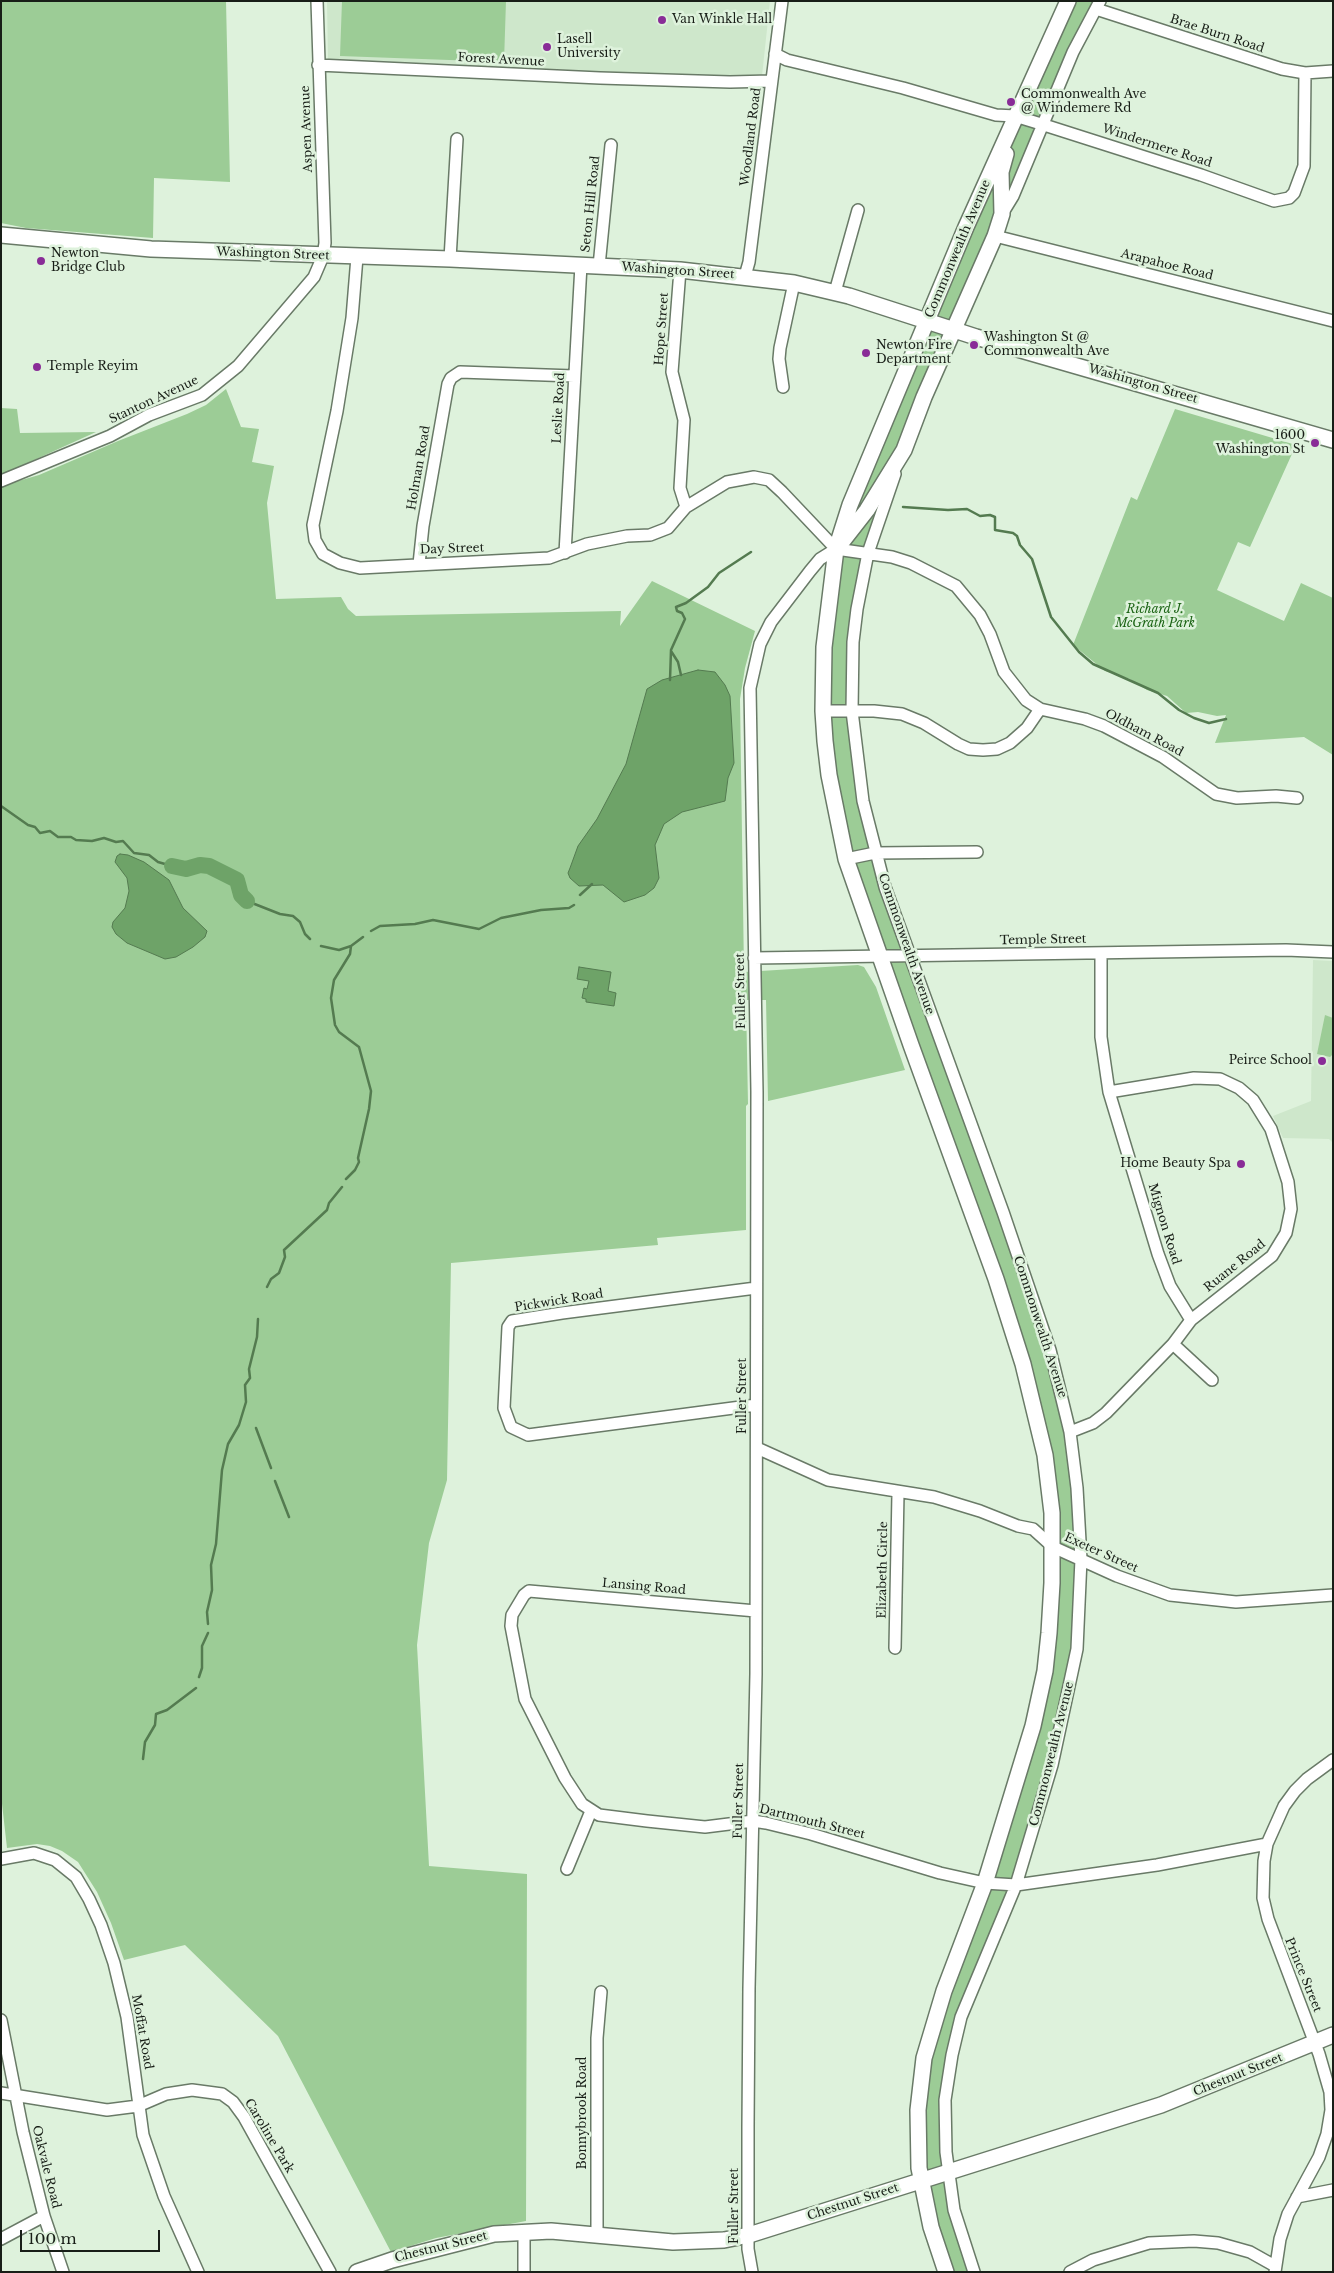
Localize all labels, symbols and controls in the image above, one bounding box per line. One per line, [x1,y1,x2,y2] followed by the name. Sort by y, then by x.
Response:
[1168,12,1266,56] street label: Brae Burn Road
[672,13,772,27] place label: Van Winkle Hall
[656,14,668,26] marker: Van Winkle Hall
[557,33,621,61] place label: Lasell University
[541,41,553,53] marker: Lasell University
[457,51,545,69] street label: Forest Avenue
[298,85,316,173] street label: Aspen Avenue
[738,87,764,187] street label: Woodland Road
[1021,88,1146,116] place label: Commonwealth Ave @ Windemere Rd
[1005,96,1017,108] marker: Commonwealth Ave @ Windemere Rd
[1100,121,1214,171] street label: Windermere Road
[579,155,603,253] street label: Seton Hill Road
[922,178,994,320] street label: Commonwealth Avenue
[216,245,330,263] street label: Washington Street
[51,247,125,275] place label: Newton Bridge Club
[1119,247,1215,283] street label: Arapahoe Road
[35,255,47,267] marker: Newton Bridge Club
[621,260,735,282] street label: Washington Street
[652,292,672,366] street label: Hope Street
[984,331,1109,359] place label: Washington St @ Commonwealth Ave
[876,339,952,367] place label: Newton Fire Department
[968,339,980,351] marker: Washington St @ Commonwealth Ave
[860,347,872,359] marker: Newton Fire Department
[47,360,138,374] place label: Temple Reyim
[31,361,43,373] marker: Temple Reyim
[1087,361,1199,407] street label: Washington Street
[550,372,568,444] street label: Leslie Road
[107,373,201,427] street label: Stanton Avenue
[404,425,434,511] street label: Holman Road
[1216,429,1305,457] place label: 1600 Washington St
[1309,437,1321,449] marker: 1600 Washington St
[420,541,484,557] street label: Day Street
[1115,603,1195,631] park label: Richard J. McGrath Park
[1102,706,1186,760] street label: Oldham Road
[875,871,937,1017] street label: Commonwealth Avenue
[1000,932,1086,948] street label: Temple Street
[733,953,749,1029] street label: Fuller Street
[1229,1054,1312,1068] place label: Peirce School
[1316,1055,1328,1067] marker: Peirce School
[1120,1157,1231,1171] place label: Home Beauty Spa
[1235,1158,1247,1170] marker: Home Beauty Spa
[1145,1182,1183,1266] street label: Mignon Road
[1201,1237,1269,1295] street label: Ruane Road
[1010,1254,1070,1400] street label: Commonwealth Avenue
[514,1287,604,1315] street label: Pickwick Road
[736,1358,750,1434] street label: Fuller Street
[875,1521,891,1619] street label: Elizabeth Circle
[1062,1530,1140,1576] street label: Exeter Street
[602,1576,686,1598] street label: Lansing Road
[1027,1680,1077,1828] street label: Commonwealth Avenue
[731,1763,747,1839] street label: Fuller Street
[758,1802,866,1842] street label: Dartmouth Street
[1281,1936,1325,2014] street label: Prince Street
[128,1993,156,2071] street label: Moffat Road
[1191,2051,1285,2099] street label: Chestnut Street
[576,2057,590,2169] street label: Bonnybrook Road
[241,2096,297,2176] street label: Caroline Park
[29,2124,63,2210] street label: Oakvale Road
[728,2168,742,2244] street label: Fuller Street
[806,2180,900,2224] street label: Chestnut Street
[22,2220,162,2252] scale bar
[28,2229,77,2248] text: 100 m
[393,2229,489,2265] street label: Chestnut Street

